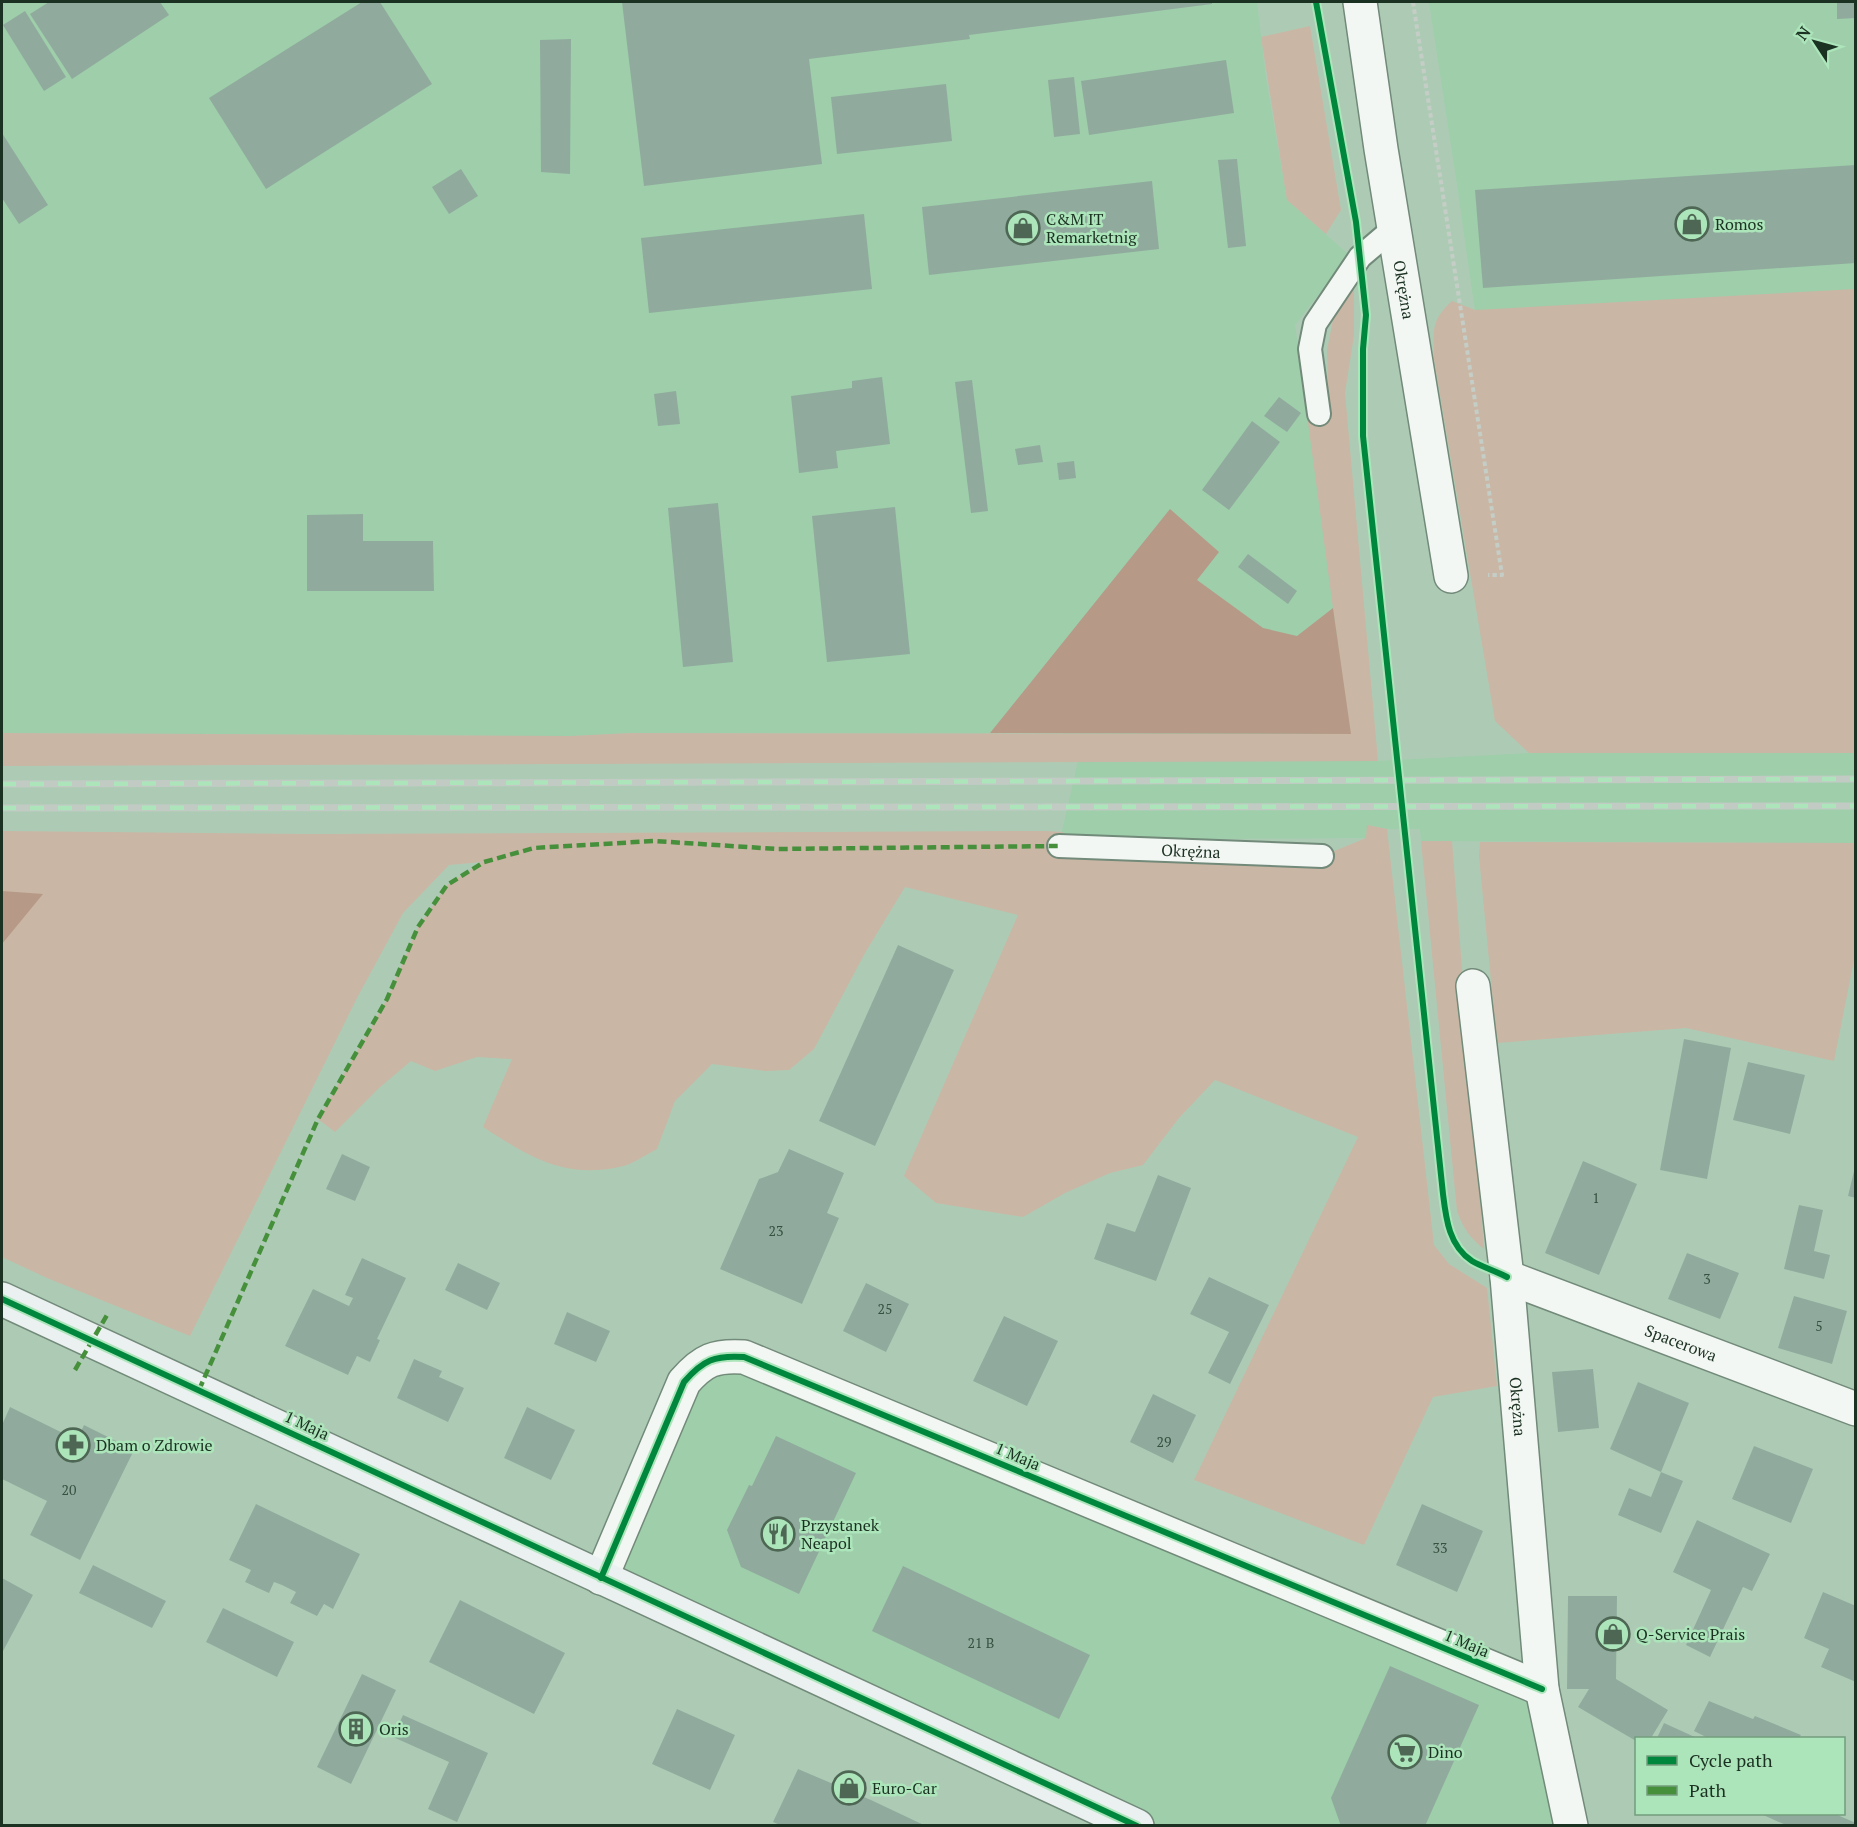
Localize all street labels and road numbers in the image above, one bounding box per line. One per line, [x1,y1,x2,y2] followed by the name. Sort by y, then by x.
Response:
[1388,258,1420,321] street label: Okrężna
[1161,839,1221,863] street label: Okrężna
[1642,1319,1720,1366] street label: Spacerowa
[1505,1376,1531,1437] street label: Okrężna
[281,1405,333,1445] street label: 1 Maja
[992,1437,1044,1475] street label: 1 Maja
[1441,1624,1493,1662] street label: 1 Maja

